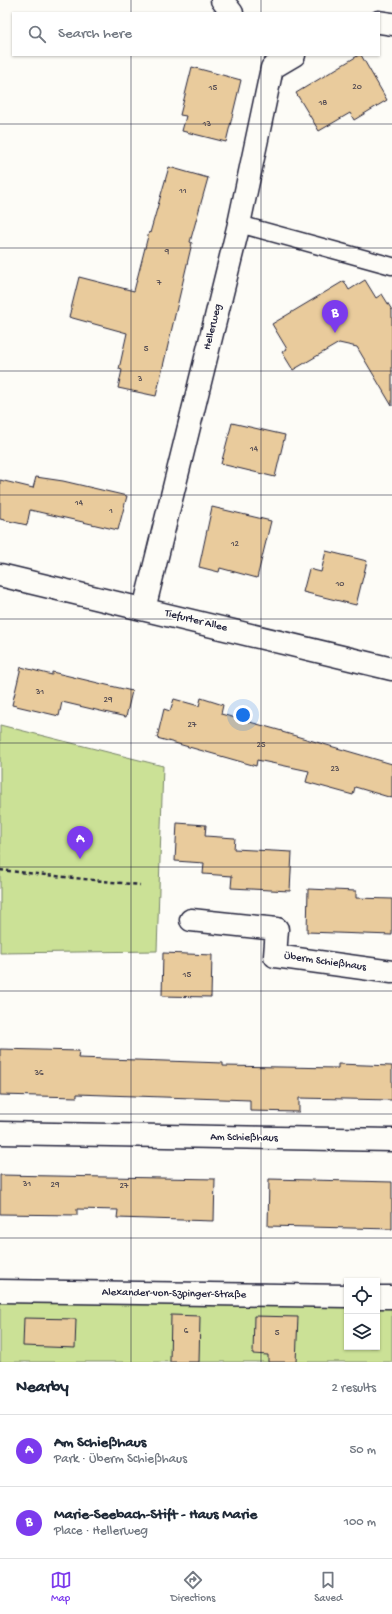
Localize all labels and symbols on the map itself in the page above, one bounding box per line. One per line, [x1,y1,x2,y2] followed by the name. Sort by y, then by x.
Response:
[352,82,362,93] house number: 20
[208,83,217,94] house number: 15
[318,98,327,109] house number: 18
[202,119,211,130] house number: 13
[178,186,187,197] house number: 11
[164,247,170,258] house number: 9
[156,278,162,289] house number: 7
[322,300,348,333] pin: B
[202,303,224,351] street label: Hellerweg
[144,344,149,355] house number: 5
[137,374,143,385] house number: 3
[249,444,259,455] house number: 14
[74,498,84,509] house number: 14
[108,506,113,517] house number: 1
[230,539,240,550] house number: 12
[335,579,344,590] house number: 10
[162,606,229,635] street label: Tiefurter Allee
[35,687,45,698] house number: 31
[104,695,113,706] house number: 29
[233,705,253,725] your location
[187,720,197,731] house number: 27
[256,740,266,751] house number: 25
[330,764,340,775] house number: 23
[67,826,93,859] pin: A
[283,950,368,974] street label: Überm Schießhaus
[182,970,191,981] house number: 15
[33,1068,44,1079] house number: 36
[210,1131,279,1145] street label: Am Schießhaus
[22,1179,32,1190] house number: 31
[51,1180,60,1191] house number: 29
[119,1181,129,1192] house number: 27
[102,1287,247,1301] street label: Alexander-von-Szpinger-Straße
[184,1326,189,1337] house number: 6
[275,1328,280,1339] house number: 5

